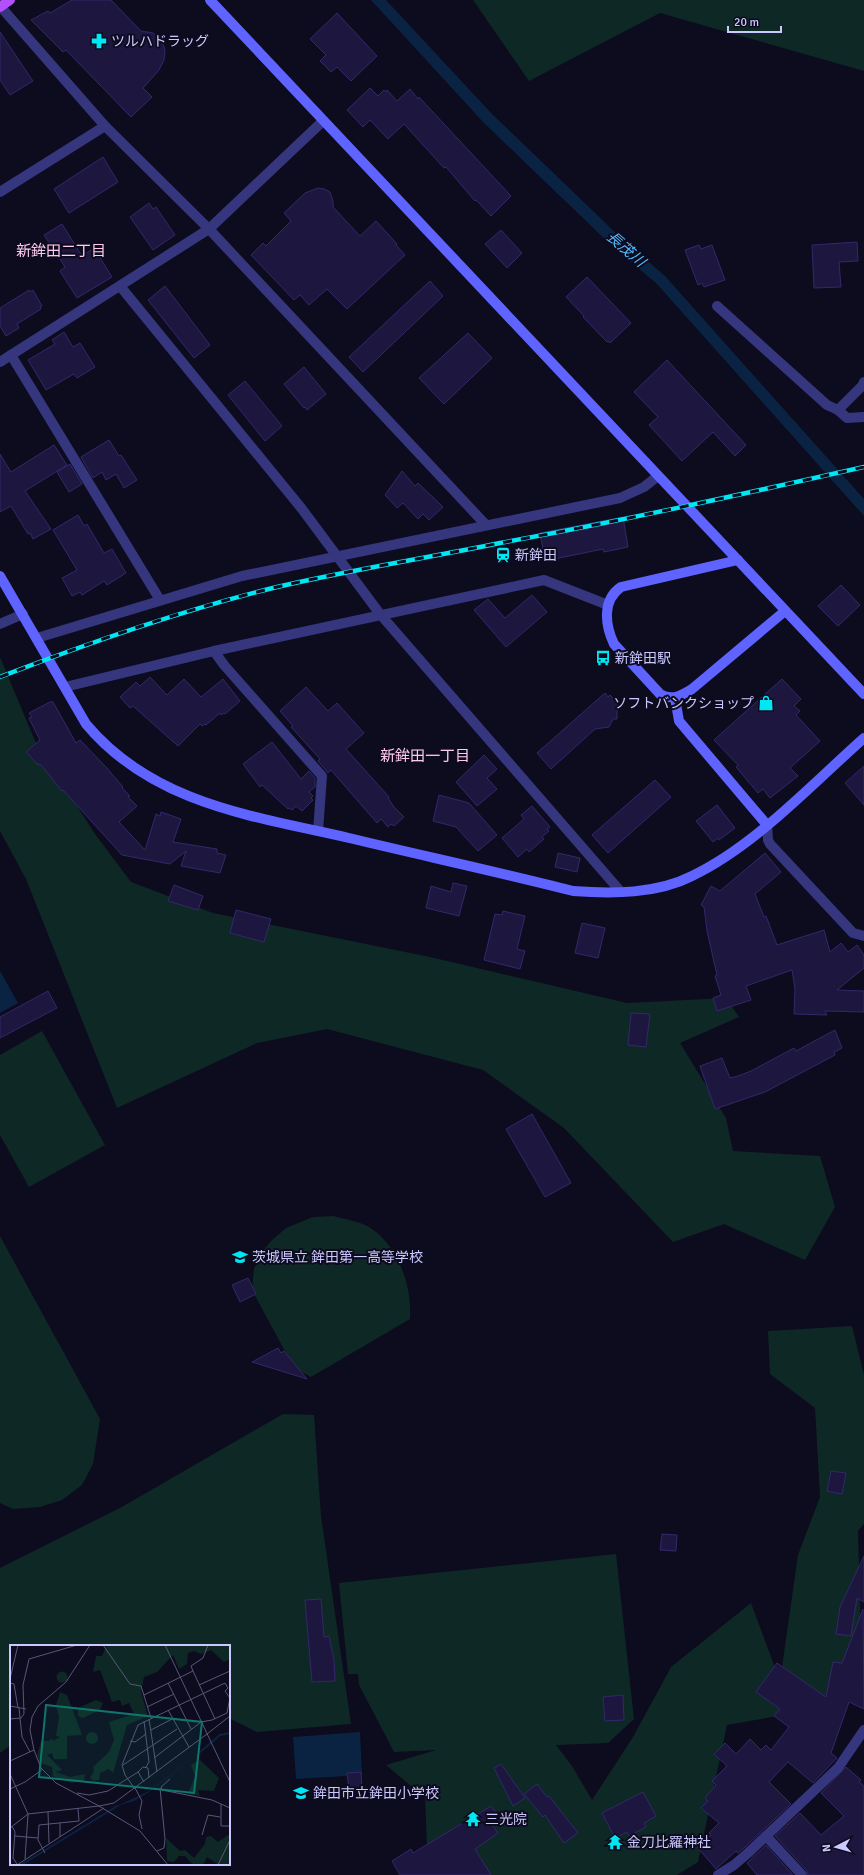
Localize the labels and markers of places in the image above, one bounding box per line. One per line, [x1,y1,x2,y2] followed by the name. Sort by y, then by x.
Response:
[90,32,108,50] pharmacy icon: ツルハドラッグ
[111,33,209,50] place label: ツルハドラッグ
[494,546,512,564] station icon: 新鉾田
[515,547,557,564] place label: 新鉾田
[594,649,612,667] bus stop icon: 新鉾田駅
[615,650,671,667] place label: 新鉾田駅
[757,694,775,712] shop icon: ソフトバンクショップ
[613,695,754,712] place label: ソフトバンクショップ
[231,1248,249,1266] school or university icon: 茨城県立 鉾田第一高等学校
[252,1249,423,1266] place label: 茨城県立 鉾田第一高等学校
[292,1784,310,1802] school or university icon: 鉾田市立鉾田小学校
[313,1785,439,1802] place label: 鉾田市立鉾田小学校
[464,1810,482,1828] temple icon: 三光院
[485,1811,527,1828] place label: 三光院
[606,1833,624,1851] temple icon: 金刀比羅神社
[627,1834,711,1851] place label: 金刀比羅神社

